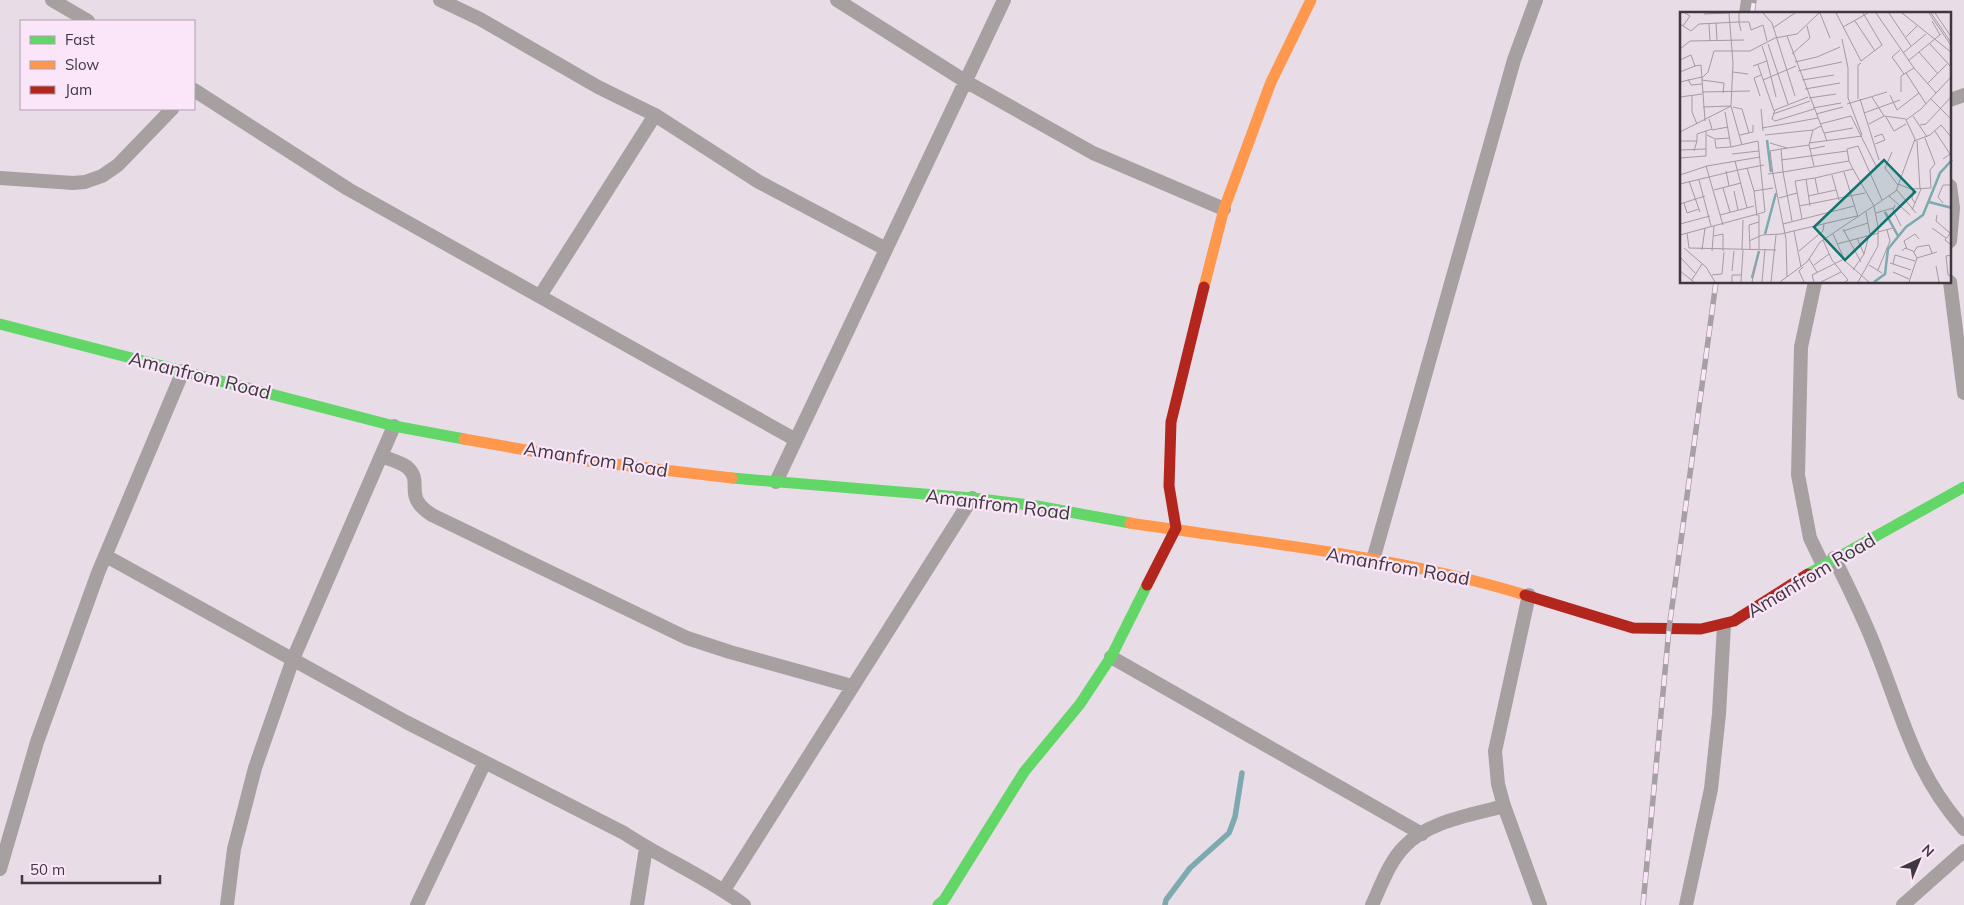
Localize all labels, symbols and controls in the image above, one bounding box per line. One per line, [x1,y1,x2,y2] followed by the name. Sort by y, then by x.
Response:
[1680,12,1952,284] inset map
[20,20,195,110] legend
[65,30,95,49] text: Fast
[65,55,99,74] text: Slow
[65,80,92,99] text: Jam
[127,346,273,404] street label: Amanfrom Road
[522,436,670,482] street label: Amanfrom Road
[924,483,1072,525] street label: Amanfrom Road
[1742,527,1880,623] street label: Amanfrom Road
[1324,542,1472,590] street label: Amanfrom Road
[1894,835,1944,885] north arrow
[1918,841,1938,861] text: N
[22,852,160,884] scale bar
[30,860,65,879] text: 50 m

